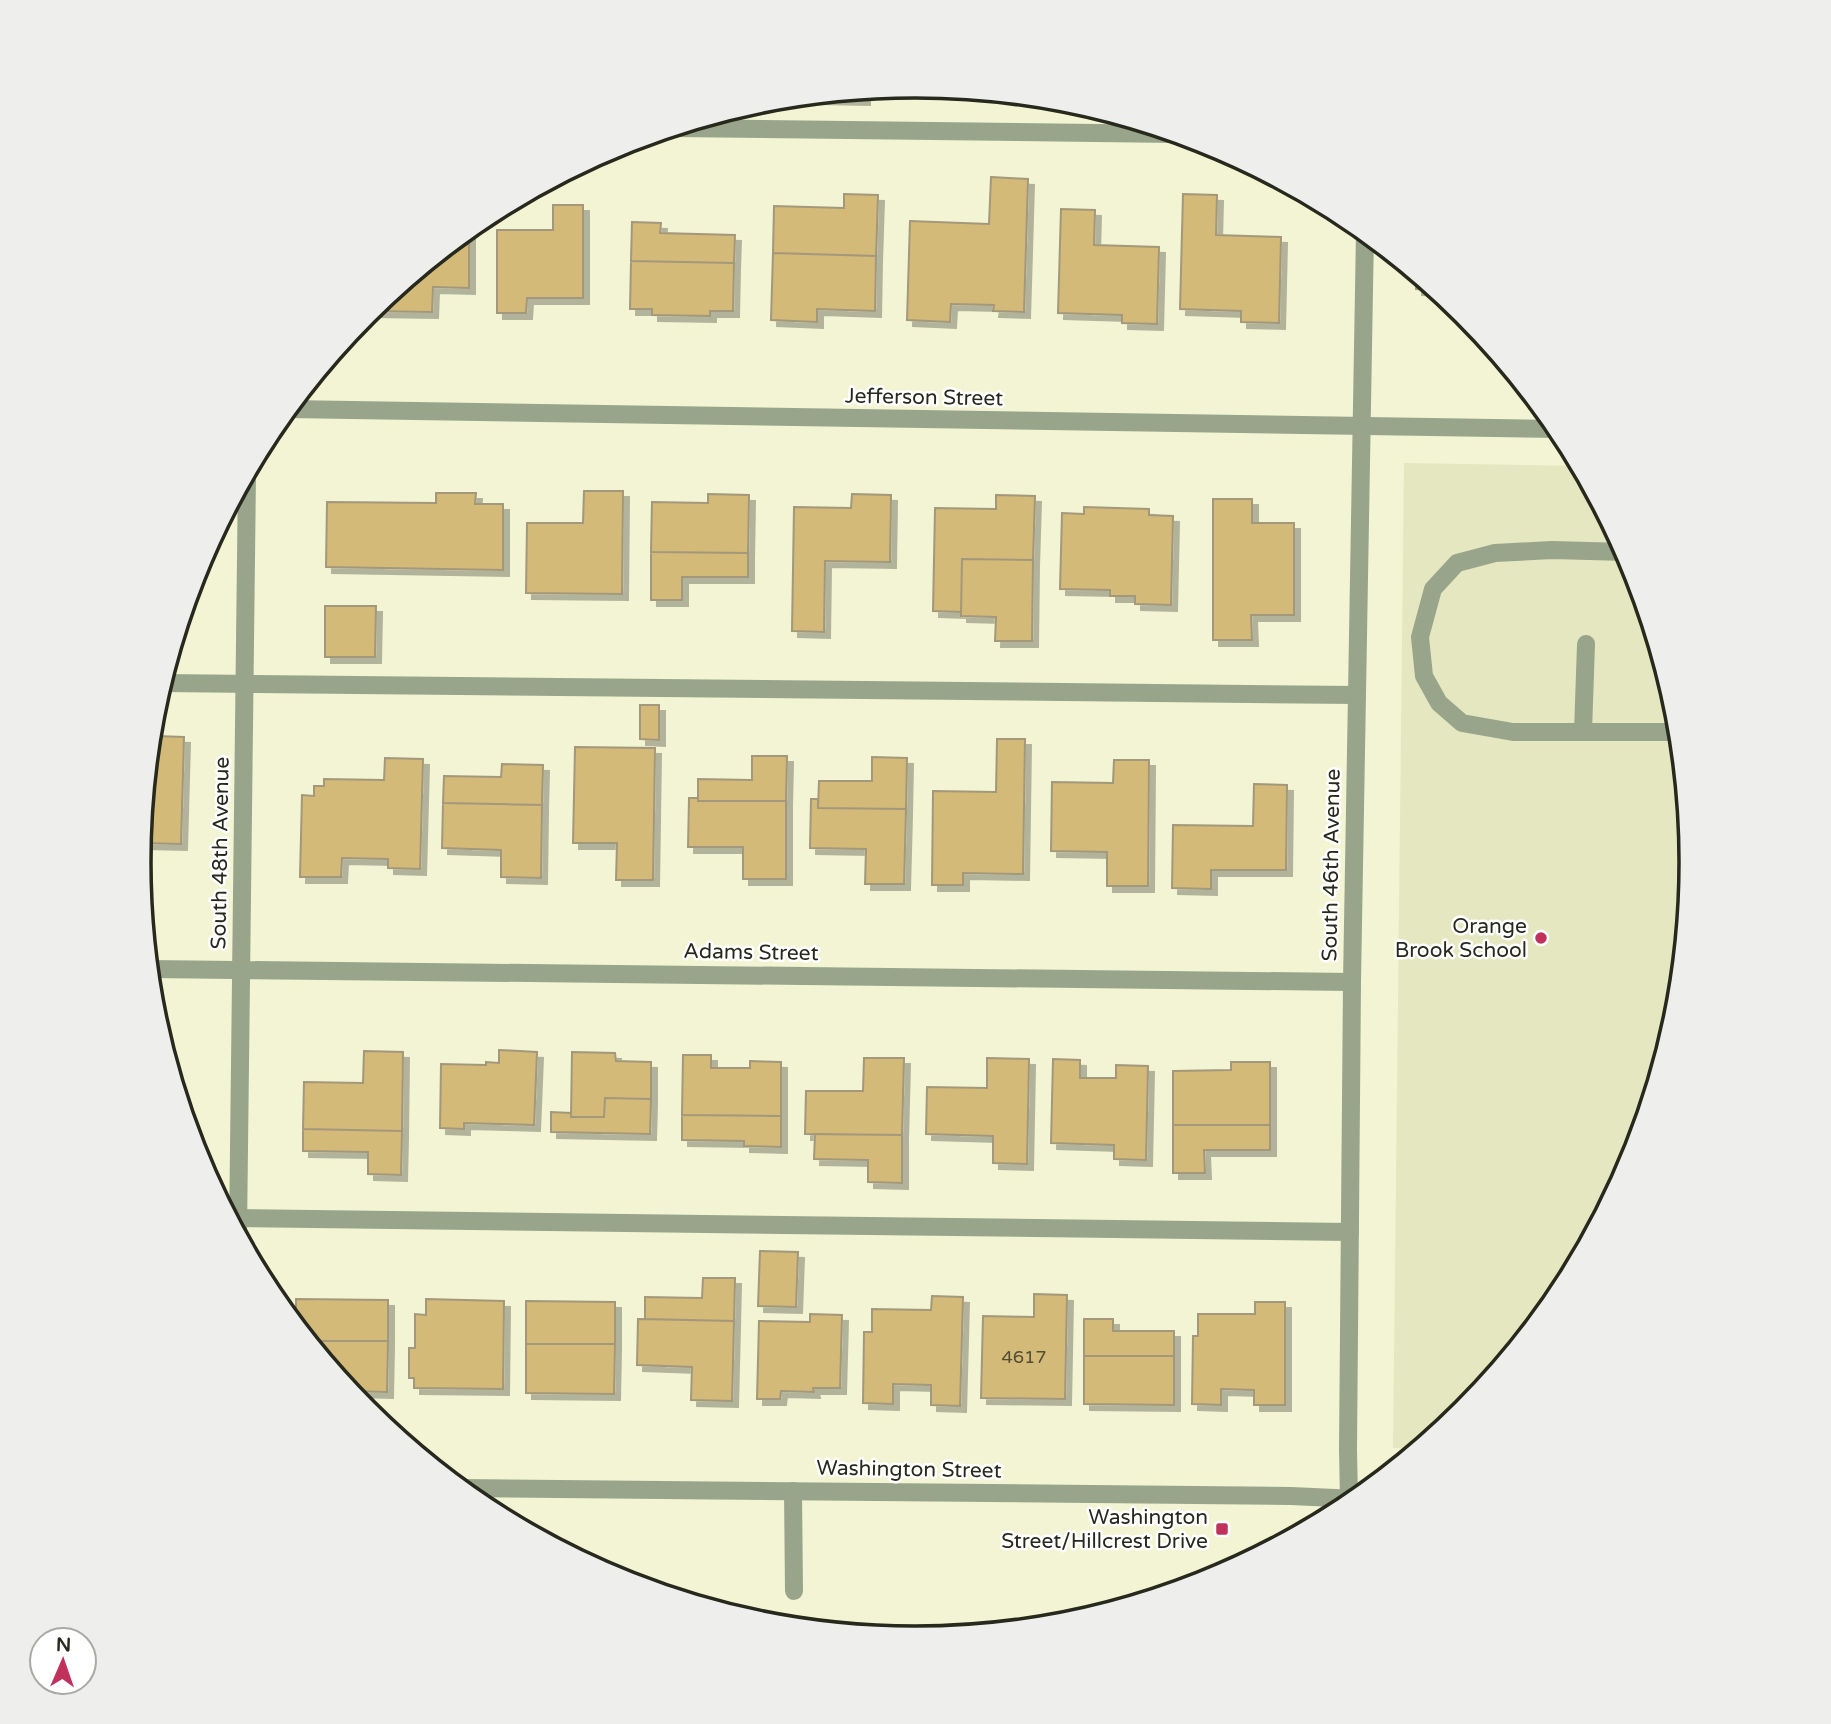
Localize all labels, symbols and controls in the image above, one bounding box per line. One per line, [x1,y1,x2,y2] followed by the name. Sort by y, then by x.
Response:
[845,384,1003,411] street label: Jefferson Street
[206,756,235,950] street label: South 48th Avenue
[1317,768,1346,962] street label: South 46th Avenue
[1395,914,1527,963] place label: Orange Brook School
[1533,930,1549,946] marker: Orange Brook School
[683,939,819,966] street label: Adams Street
[1001,1346,1047,1368] house number: 4617
[816,1455,1002,1484] street label: Washington Street
[1001,1505,1208,1554] place label: Washington Street/Hillcrest Drive
[1214,1521,1230,1537] marker: Washington Street/Hillcrest Drive
[28,1626,98,1696] north arrow
[56,1634,72,1656] text: N

